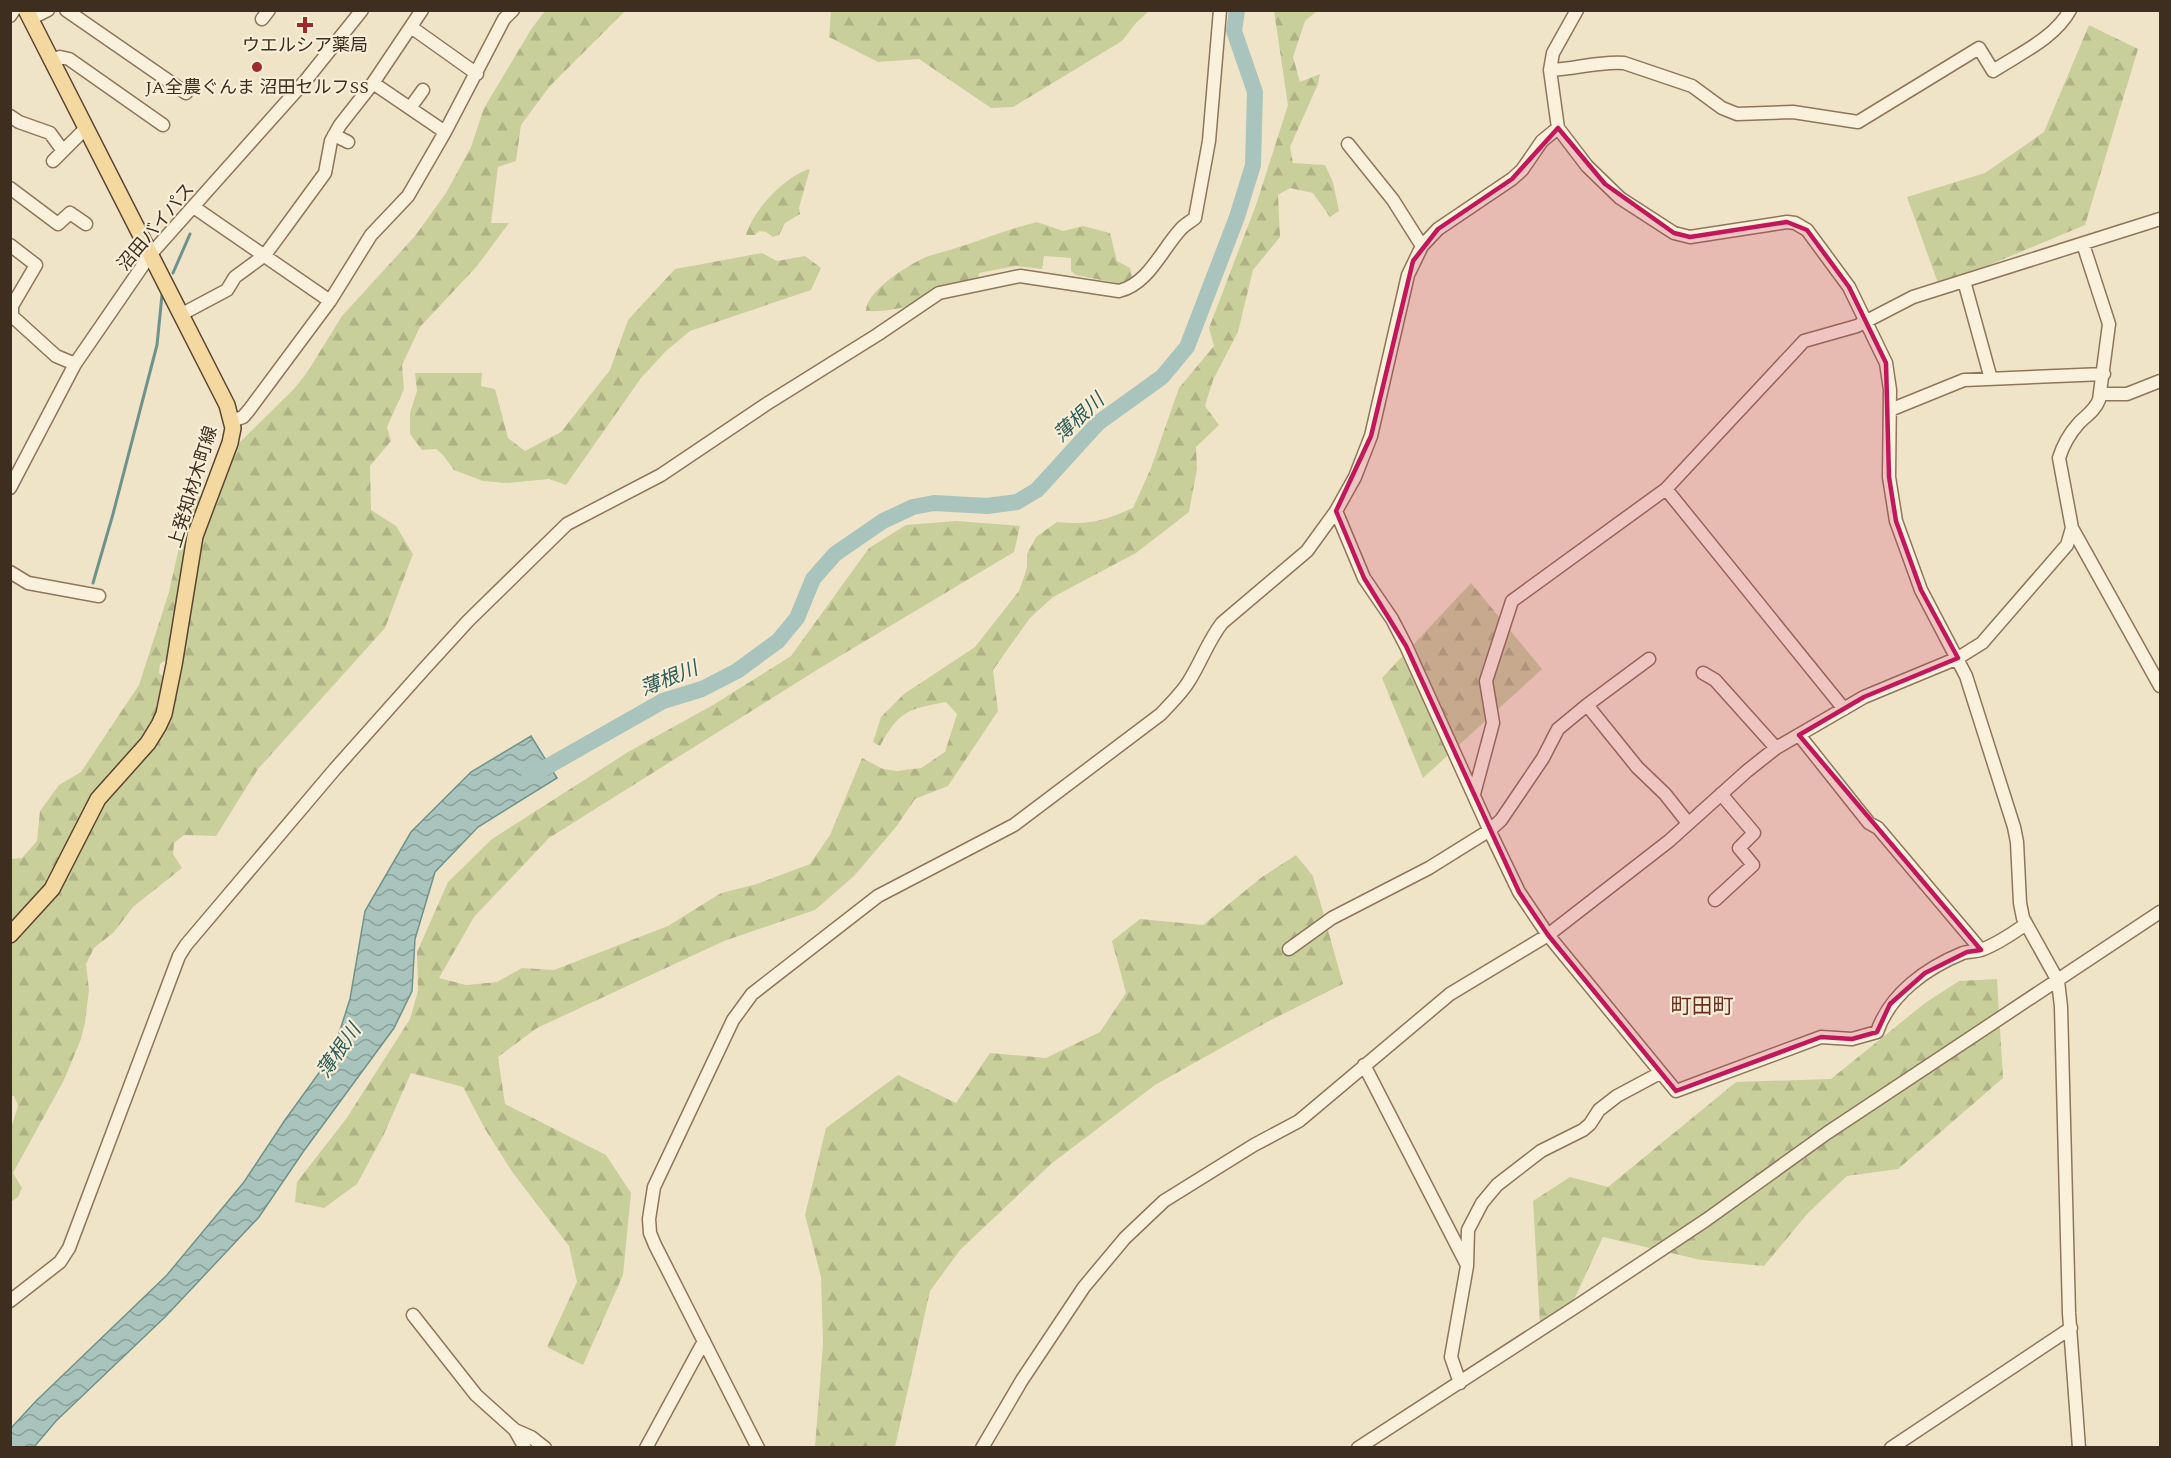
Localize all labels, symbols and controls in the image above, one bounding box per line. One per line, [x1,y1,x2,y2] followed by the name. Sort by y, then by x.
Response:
[298,18,312,32] marker: ウエルシア薬局
[242,32,368,59] place label: ウエルシア薬局
[250,60,264,74] marker: JA全農ぐんま 沼田セルフSS
[145,74,369,101] place label: JA全農ぐんま 沼田セルフSS
[111,177,201,277] street label: 沼田バイパス
[1047,385,1113,449] water label: 薄根川
[162,423,224,551] street label: 上発知材木町線
[636,653,704,704] water label: 薄根川
[1671,991,1734,1023] district label: 町田町
[310,1016,370,1084] water label: 薄根川

